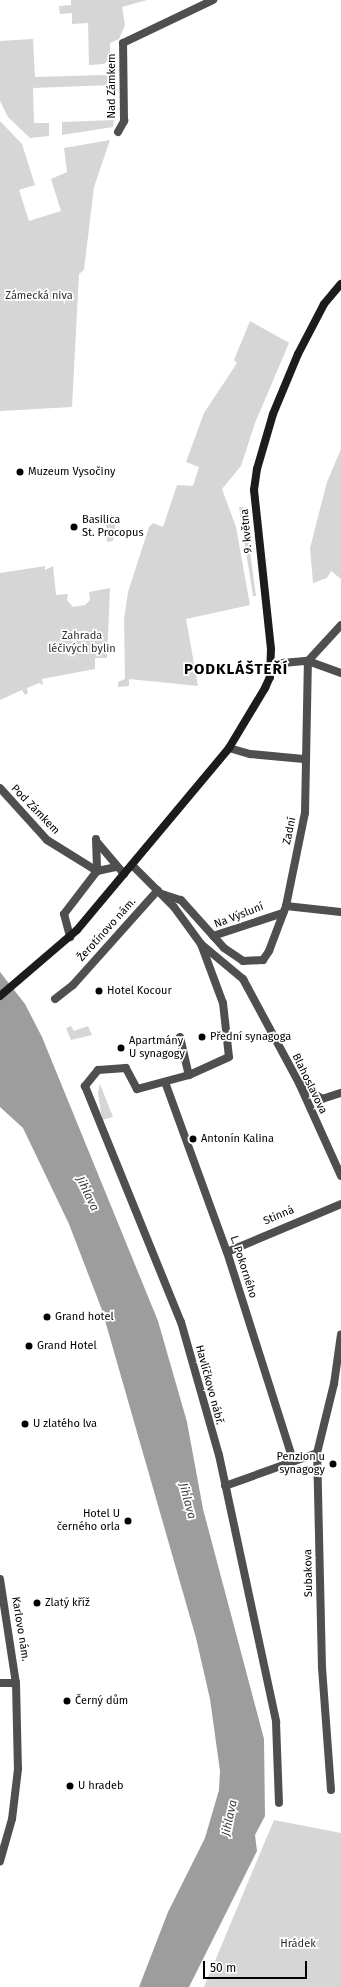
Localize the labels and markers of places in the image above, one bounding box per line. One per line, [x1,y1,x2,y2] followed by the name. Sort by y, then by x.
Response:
[28,465,115,479] place label: Muzeum Vysočiny
[15,467,25,477] marker: Muzeum Vysočiny
[82,514,144,540] place label: Basilica St. Procopus
[69,522,79,532] marker: Basilica St. Procopus
[107,984,172,998] place label: Hotel Kocour
[94,986,104,996] marker: Hotel Kocour
[210,1030,291,1044] place label: Přední synagoga
[197,1032,207,1042] marker: Přední synagoga
[129,1035,185,1061] place label: Apartmány U synagogy
[116,1043,126,1053] marker: Apartmány U synagogy
[201,1132,274,1146] place label: Antonín Kalina
[188,1134,198,1144] marker: Antonín Kalina
[55,1310,114,1324] place label: Grand hotel
[42,1312,52,1322] marker: Grand hotel
[37,1339,97,1353] place label: Grand Hotel
[24,1341,34,1351] marker: Grand Hotel
[33,1417,97,1431] place label: U zlatého lva
[20,1419,30,1429] marker: U zlatého lva
[276,1451,325,1477] place label: Penzion u synagogy
[328,1459,338,1469] marker: Penzion u synagogy
[57,1508,120,1534] place label: Hotel U černého orla
[123,1516,133,1526] marker: Hotel U černého orla
[45,1596,90,1610] place label: Zlatý kříž
[32,1598,42,1608] marker: Zlatý kříž
[75,1694,128,1708] place label: Černý dům
[62,1696,72,1706] marker: Černý dům
[78,1779,124,1793] place label: U hradeb
[65,1781,75,1791] marker: U hradeb

